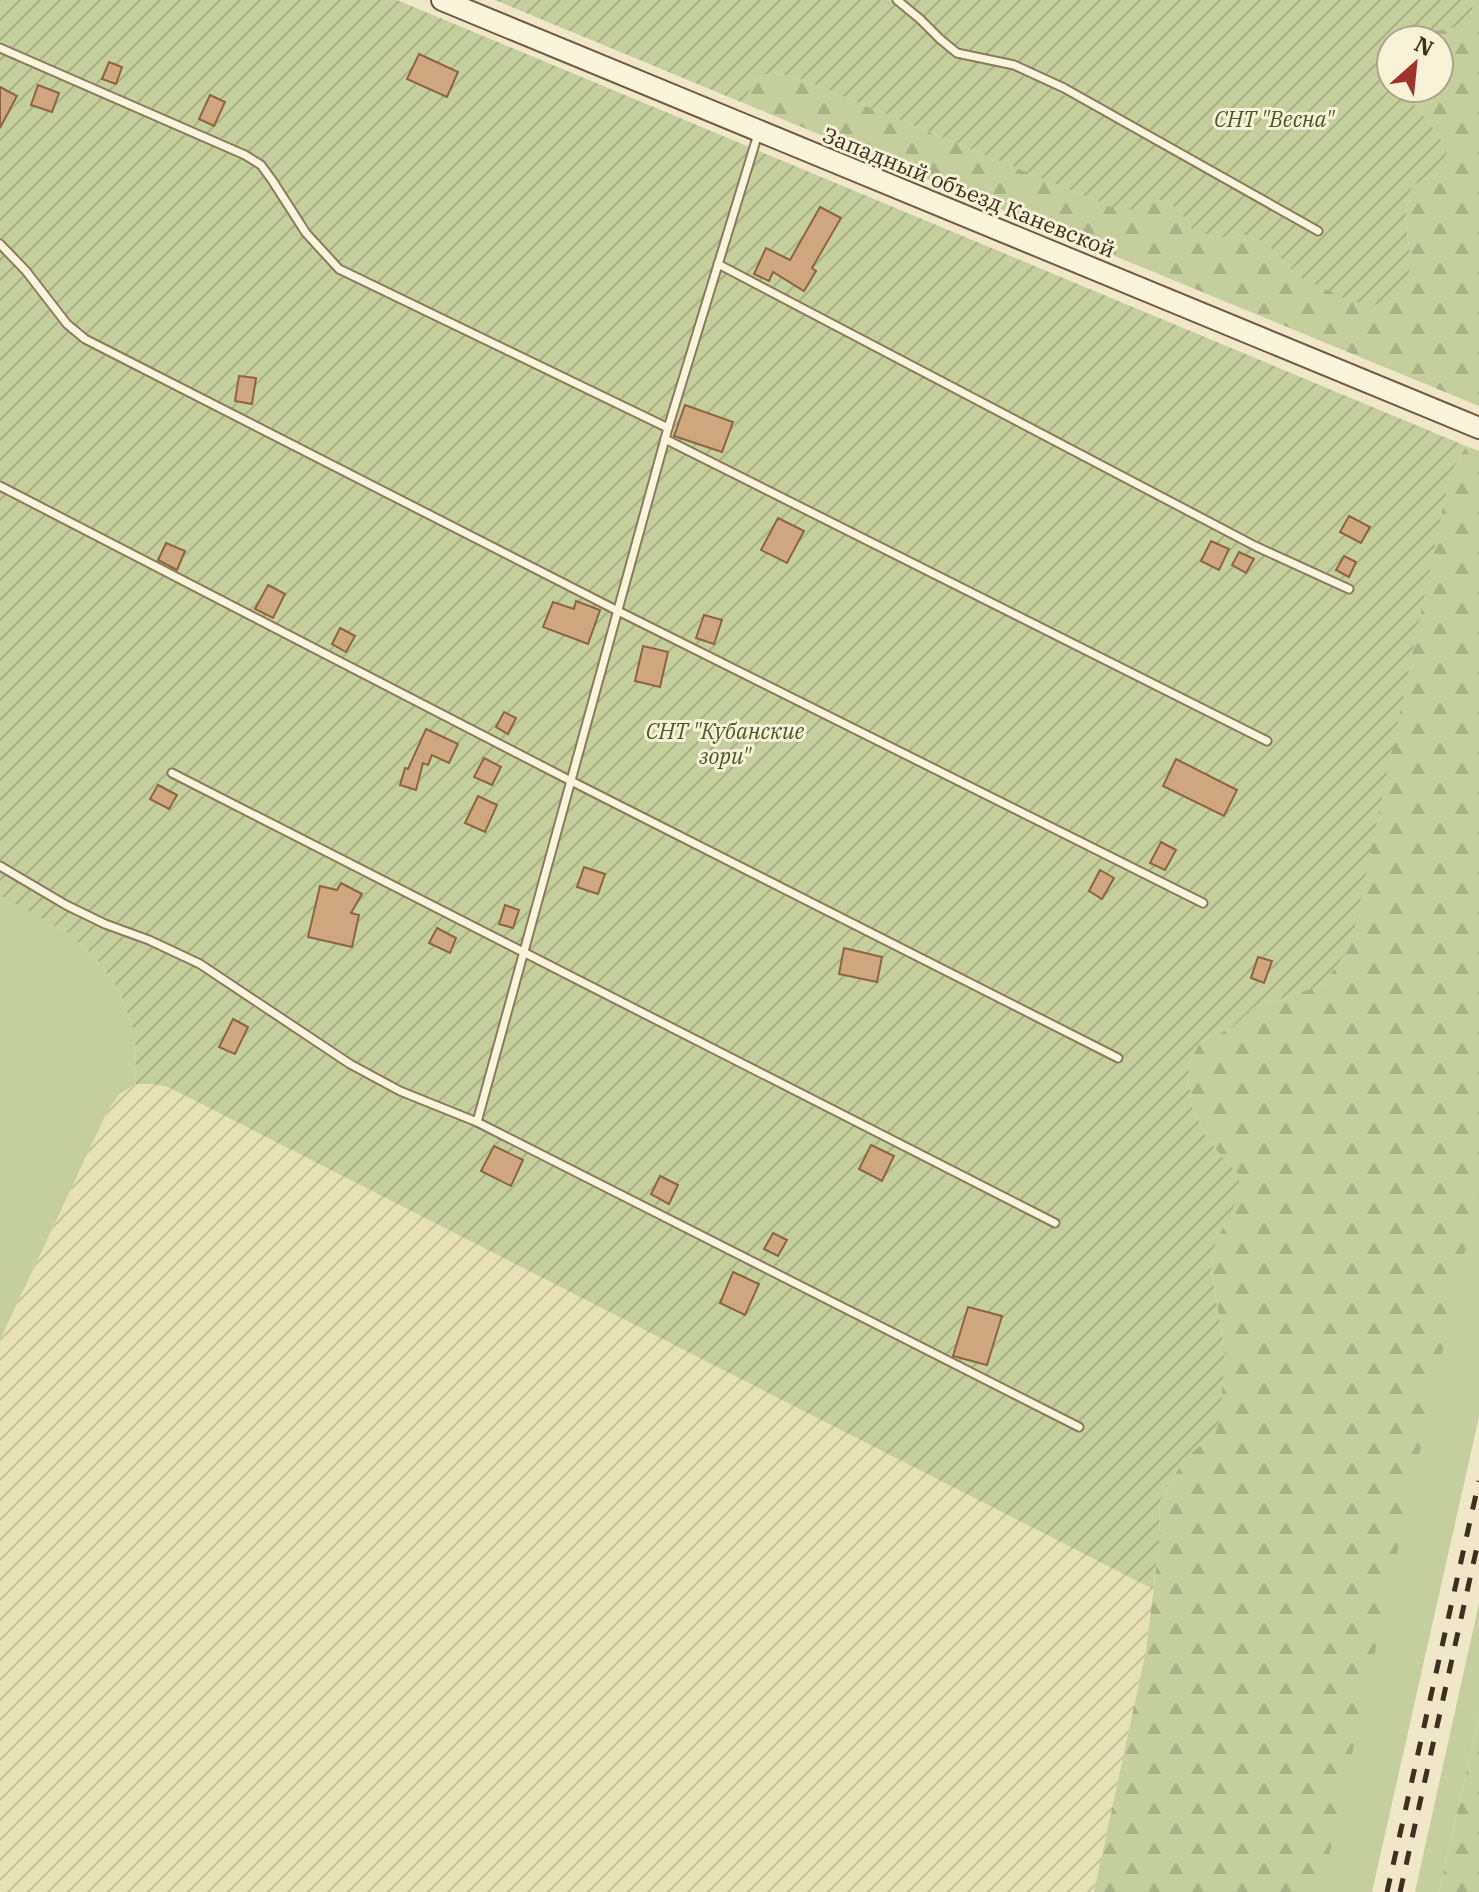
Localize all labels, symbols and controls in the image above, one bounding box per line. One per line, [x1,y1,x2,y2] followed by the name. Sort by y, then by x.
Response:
[1375,24,1455,104] north arrow
[1410,29,1439,63] text: N
[1214,104,1335,133] park label: СНТ "Весна"
[818,119,1120,264] street label: Западный объезд Каневской
[646,716,804,770] park label: СНТ "Кубанские зори"

